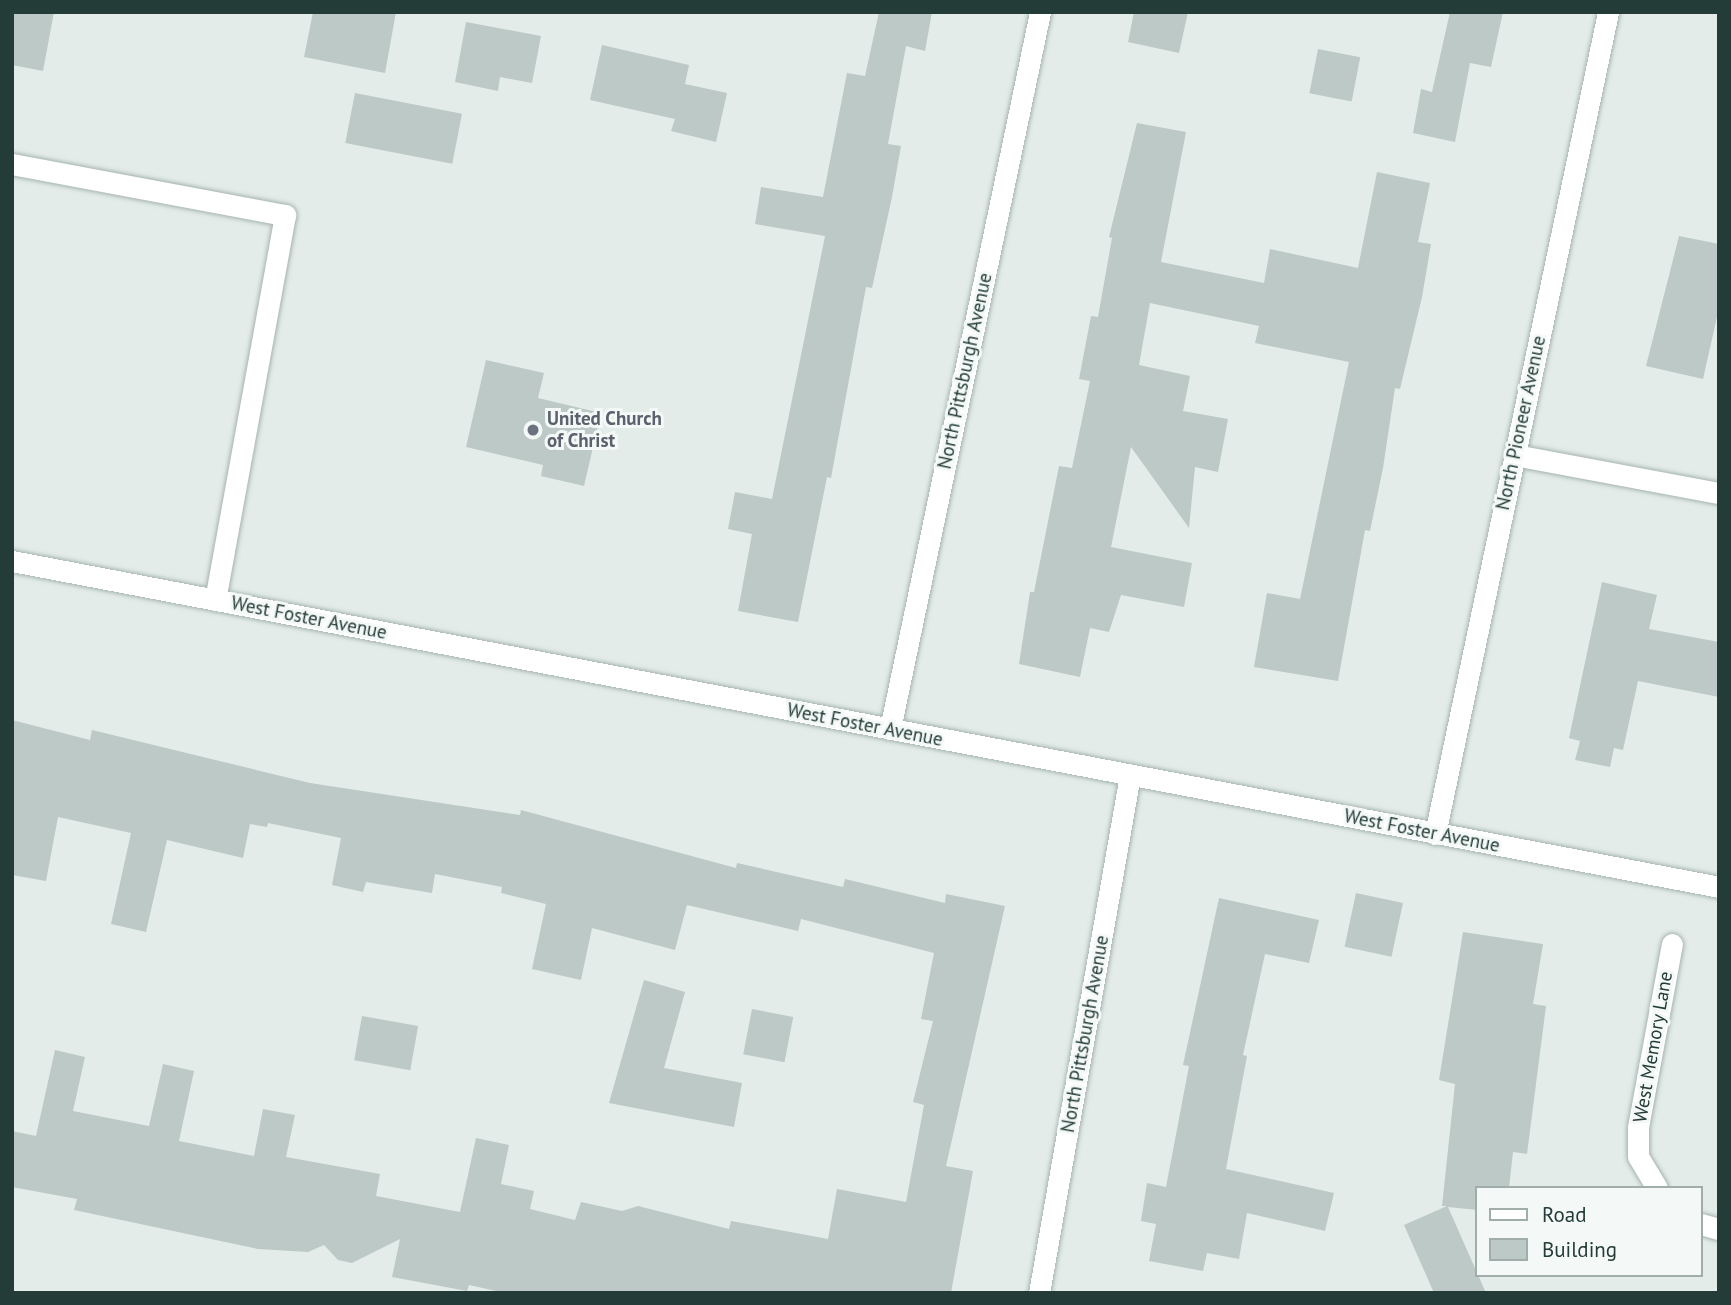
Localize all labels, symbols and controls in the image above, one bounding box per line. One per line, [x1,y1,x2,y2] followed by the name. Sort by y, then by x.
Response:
[933,271,997,471] street label: North Pittsburgh Avenue
[1491,333,1551,513] street label: North Pioneer Avenue
[547,408,662,452] place label: United Church of Christ
[525,422,541,438] marker: United Church of Christ
[229,592,389,644] street label: West Foster Avenue
[785,699,945,751] street label: West Foster Avenue
[1342,805,1502,857] street label: West Foster Avenue
[1056,933,1114,1135] street label: North Pittsburgh Avenue
[1628,969,1678,1125] street label: West Memory Lane
[1476,1186,1703,1277] legend
[1542,1201,1586,1228] text: Road
[1542,1236,1617,1263] text: Building

